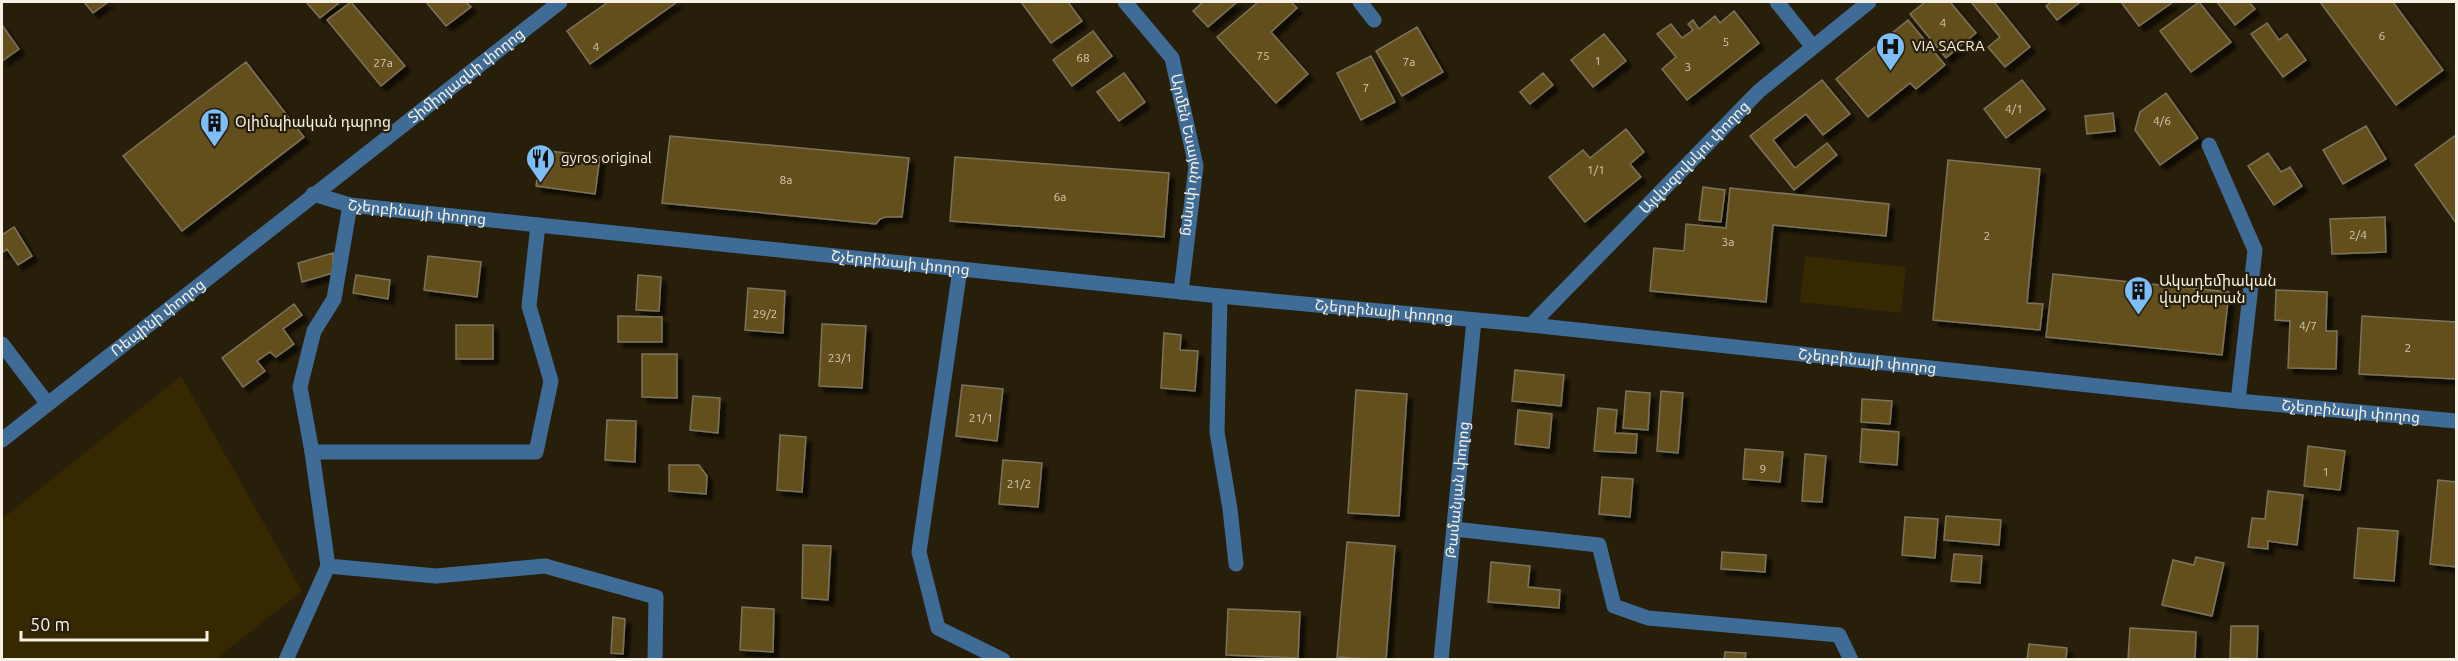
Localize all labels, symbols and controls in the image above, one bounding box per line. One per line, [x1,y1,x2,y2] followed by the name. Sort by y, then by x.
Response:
[1940,16,1947,29] house number: 4
[404,24,528,126] street label: Տիմիրյազևի փողոց
[2379,29,2386,42] house number: 6
[1875,30,1907,72] hospital icon: VIA SACRA
[1723,35,1729,48] house number: 5
[1912,37,1985,54] place label: VIA SACRA
[593,40,600,53] house number: 4
[1256,49,1270,62] house number: 75
[1076,51,1090,64] house number: 68
[1595,54,1601,67] house number: 1
[1403,55,1415,68] house number: 7a
[373,56,393,69] house number: 27a
[1685,60,1691,73] house number: 3
[1168,72,1206,237] street label: Արմեն Եսայան փողոց
[1363,81,1369,94] house number: 7
[1635,97,1753,217] street label: Այվազովսկու փողոց
[2005,102,2023,115] house number: 4/1
[198,106,230,148] building icon: Օլիմպիական դպրոց
[235,113,391,131] place label: Օլիմպիական դպրոց
[2153,114,2171,127] house number: 4/6
[524,142,556,184] restaurant icon: gyros original
[561,149,652,166] place label: gyros original
[1587,163,1605,176] house number: 1/1
[780,173,792,186] house number: 8a
[1054,190,1066,203] house number: 6a
[347,196,487,228] street label: Շչերբինայի փողոց
[2349,228,2367,241] house number: 2/4
[1984,229,1990,242] house number: 2
[1722,235,1734,248] house number: 3a
[830,247,971,279] street label: Շչերբինայի փողոց
[2159,272,2277,307] place label: Ակադեմիական վարժարան
[2122,274,2154,316] building icon: Ակադեմիական վարժարան
[107,275,208,359] street label: Ռեպինի փողոց
[1314,296,1454,327] street label: Շչերբինայի փողոց
[753,307,777,320] house number: 29/2
[2299,319,2317,332] house number: 4/7
[2405,341,2411,354] house number: 2
[1797,345,1938,378] street label: Շչերբինայի փողոց
[828,351,852,364] house number: 23/1
[2281,396,2421,427] street label: Շչերբինայի փողոց
[969,411,993,424] house number: 21/1
[1442,420,1473,559] street label: Թամանյան փողոց
[1760,462,1766,475] house number: 9
[2323,465,2329,478] house number: 1
[1007,477,1031,490] house number: 21/2
[21,604,207,642] scale bar
[30,614,70,634] text: 50 m

